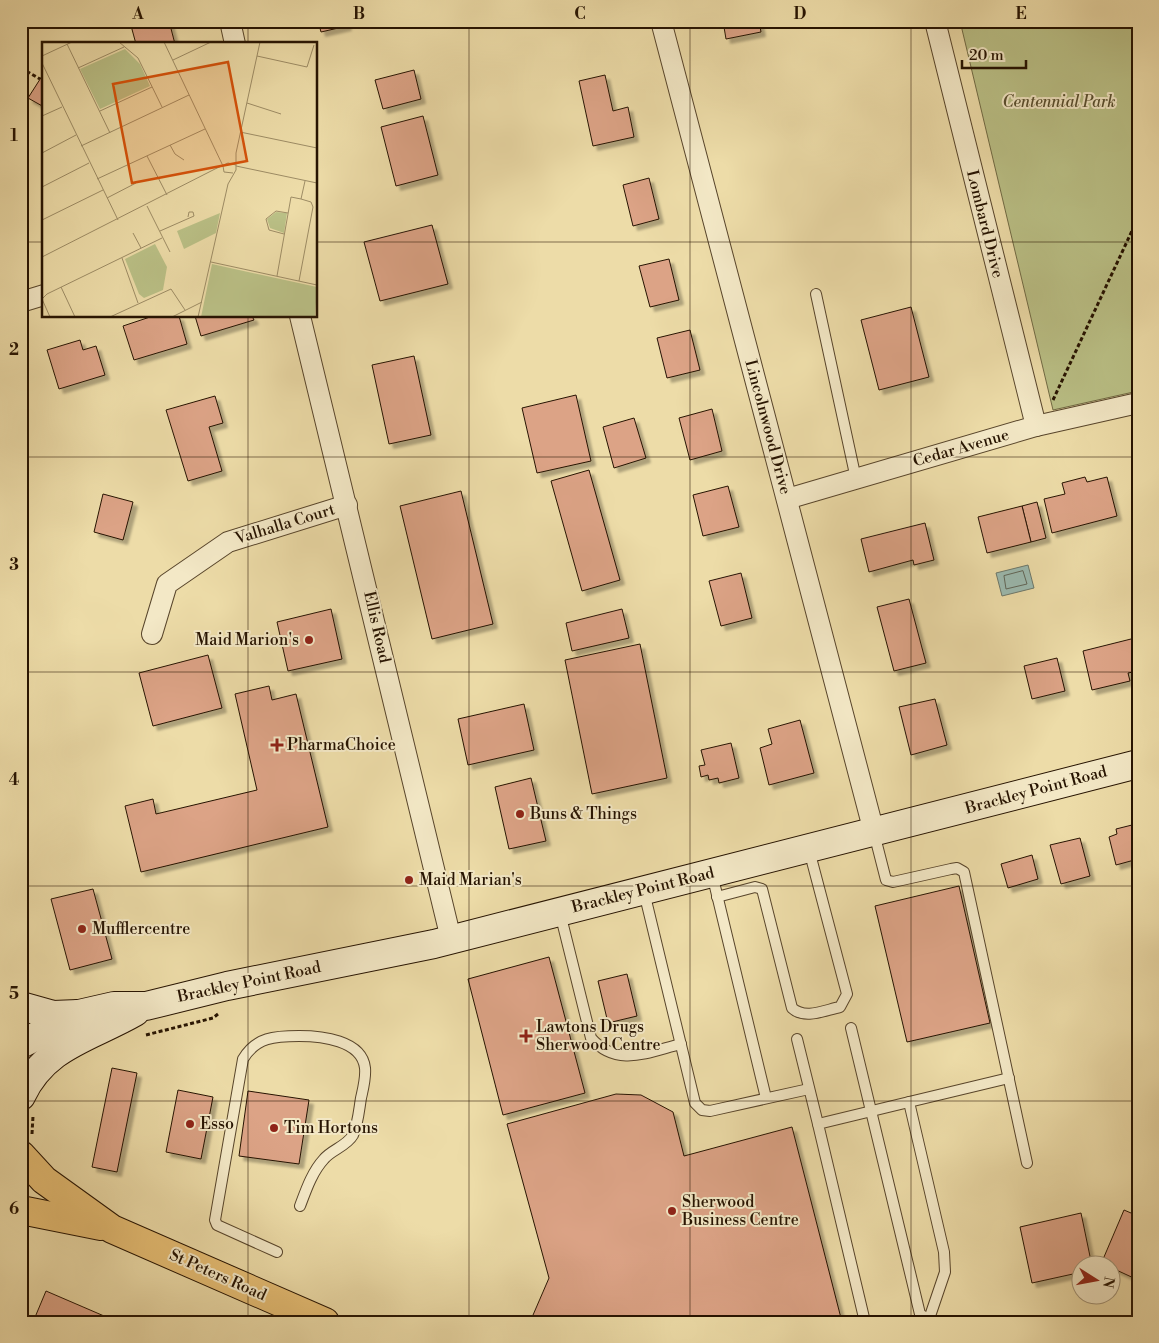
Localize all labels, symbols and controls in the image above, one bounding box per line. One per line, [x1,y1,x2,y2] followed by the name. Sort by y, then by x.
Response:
[131,4,144,24] text: A
[353,4,365,24] text: B
[574,4,586,24] text: C
[794,4,807,24] text: D
[1015,4,1027,24] text: E
[962,38,1025,70] scale bar
[42,42,318,318] inset map
[969,46,1004,65] text: 20 m
[1002,92,1116,112] park label: Centennial Park
[10,126,18,146] text: 1
[962,168,1008,280] street label: Lombard Drive
[9,340,19,360] text: 2
[740,357,796,497] street label: Lincolnwood Drive
[911,425,1011,471] street label: Cedar Avenue
[232,499,338,549] street label: Valhalla Court
[9,555,19,575] text: 3
[359,589,395,665] street label: Ellis Road
[195,630,299,650] place label: Maid Marion's
[303,634,315,646] marker: Maid Marion's
[287,735,396,755] place label: PharmaChoice
[271,739,283,751] marker: PharmaChoice
[962,761,1109,819] street label: Brackley Point Road
[9,770,20,790] text: 4
[529,804,637,824] place label: Buns & Things
[514,808,526,820] marker: Buns & Things
[569,863,716,918] street label: Brackley Point Road
[419,870,522,890] place label: Maid Marian's
[403,874,415,886] marker: Maid Marian's
[92,919,190,939] place label: Mufflercentre
[76,923,88,935] marker: Mufflercentre
[174,957,323,1007] street label: Brackley Point Road
[9,984,19,1004] text: 5
[536,1017,661,1055] place label: Lawtons Drugs Sherwood Centre
[520,1030,532,1042] marker: Lawtons Drugs Sherwood Centre
[200,1114,234,1134] place label: Esso
[184,1118,196,1130] marker: Esso
[284,1118,378,1138] place label: Tim Hortons
[268,1122,280,1134] marker: Tim Hortons
[681,1192,799,1230] place label: Sherwood Business Centre
[9,1199,19,1219] text: 6
[666,1205,678,1217] marker: Sherwood Business Centre
[166,1245,270,1305] street label: St Peters Road
[1072,1256,1122,1306] north arrow
[1098,1275,1118,1289] text: N

